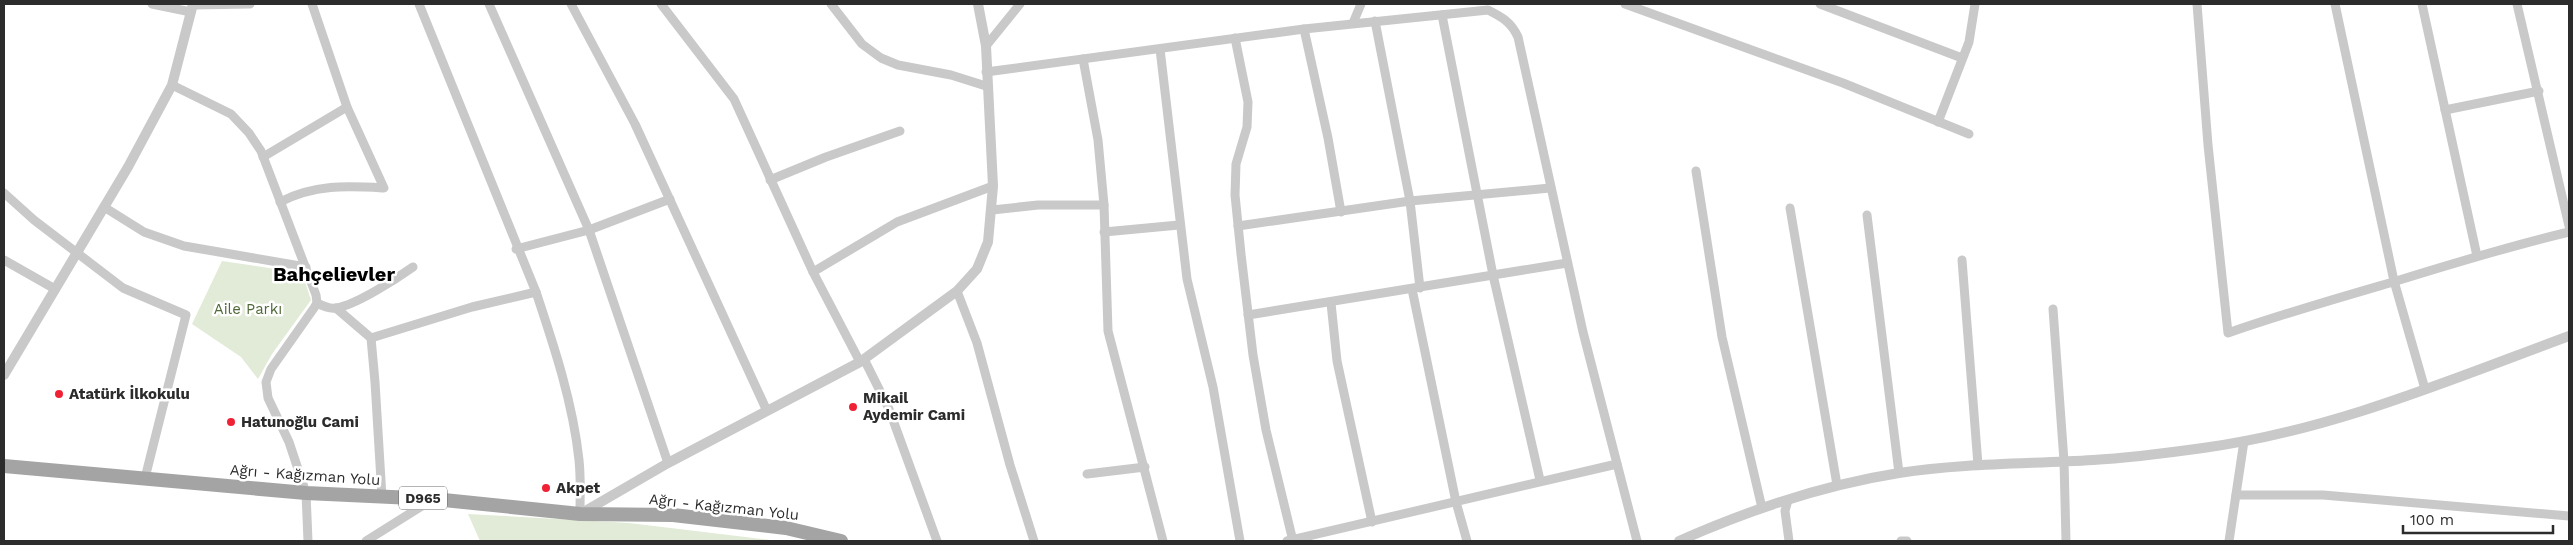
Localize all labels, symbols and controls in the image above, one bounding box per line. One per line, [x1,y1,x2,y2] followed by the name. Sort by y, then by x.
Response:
[273,262,395,286] district label: Bahçelievler
[214,300,282,318] park label: Aile Parkı
[69,385,190,403] place label: Atatürk İlkokulu
[53,388,65,400] marker: Atatürk İlkokulu
[863,389,965,424] place label: Mikail Aydemir Cami
[847,401,859,413] marker: Mikail Aydemir Cami
[241,413,359,431] place label: Hatunoğlu Cami
[225,416,237,428] marker: Hatunoğlu Cami
[229,461,381,489] street label: Ağrı - Kağızman Yolu
[556,479,600,497] place label: Akpet
[540,482,552,494] marker: Akpet
[399,486,447,509] road number: D965
[648,490,800,524] street label: Ağrı - Kağızman Yolu
[2403,502,2553,534] scale bar
[2410,511,2454,529] text: 100 m

